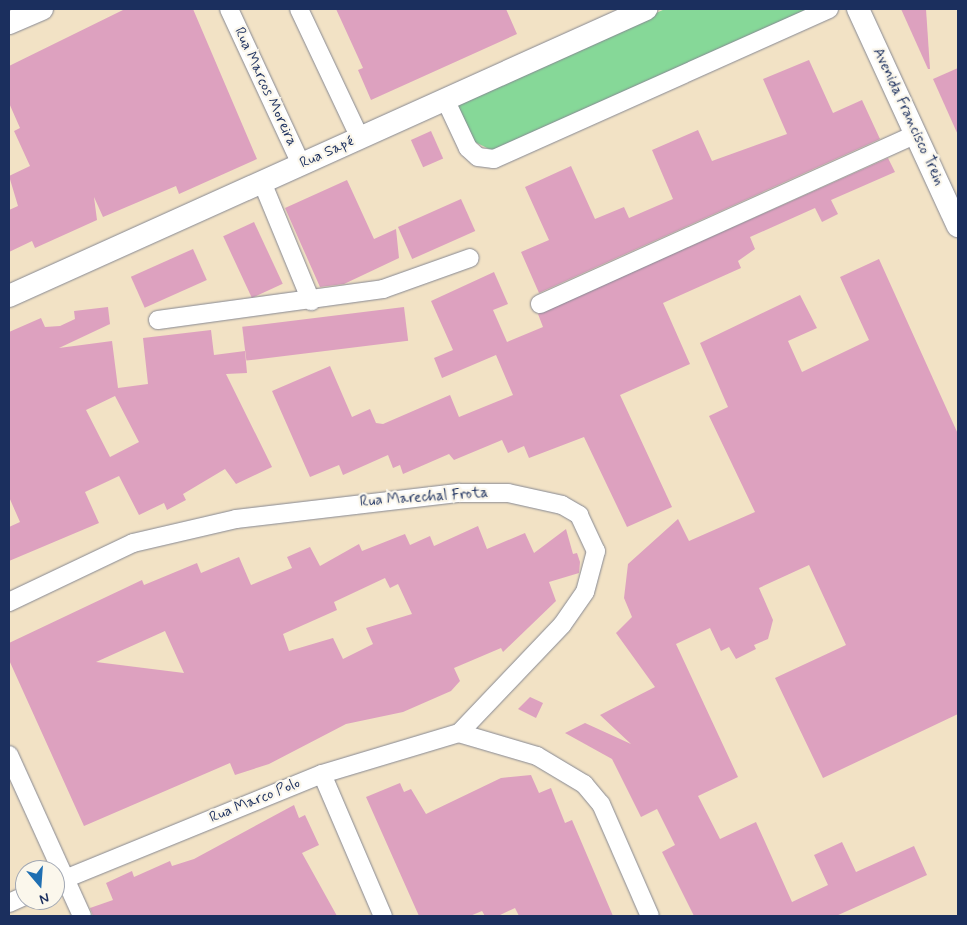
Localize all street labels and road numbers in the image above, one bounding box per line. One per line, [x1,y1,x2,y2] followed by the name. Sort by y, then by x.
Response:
[230,26,300,148] street label: Rua Marcos Moreira
[868,45,948,189] street label: Avenida Francisco Trein
[298,133,356,173] street label: Rua Sapé
[360,485,488,511] street label: Rua Marechal Frota
[208,775,302,827] street label: Rua Marco Polo

